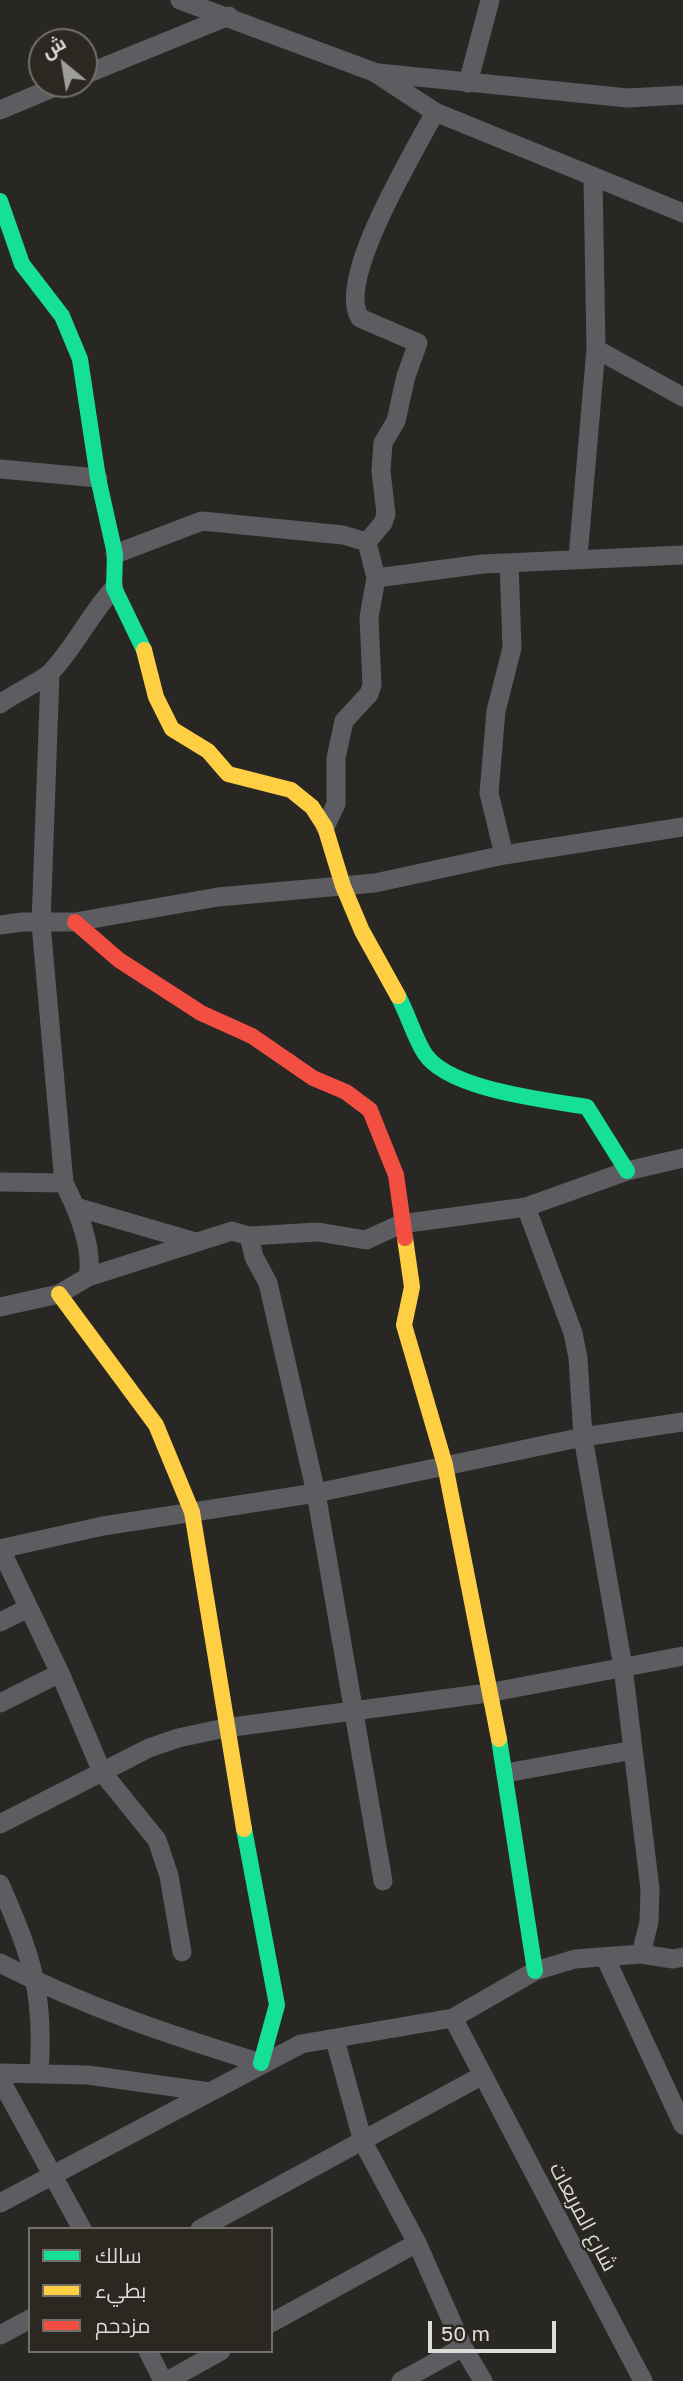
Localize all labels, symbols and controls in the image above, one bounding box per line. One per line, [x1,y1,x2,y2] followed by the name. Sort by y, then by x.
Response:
[28,28,98,98] north arrow
[37,30,70,62] text: ش
[544,2158,622,2276] street label: شارع المربعات
[28,2227,273,2353] legend
[95,2242,142,2268] text: سالك
[95,2277,146,2303] text: بطيء
[431,2308,559,2352] scale bar
[95,2312,150,2338] text: مزدحم
[441,2320,490,2346] text: 50 m

